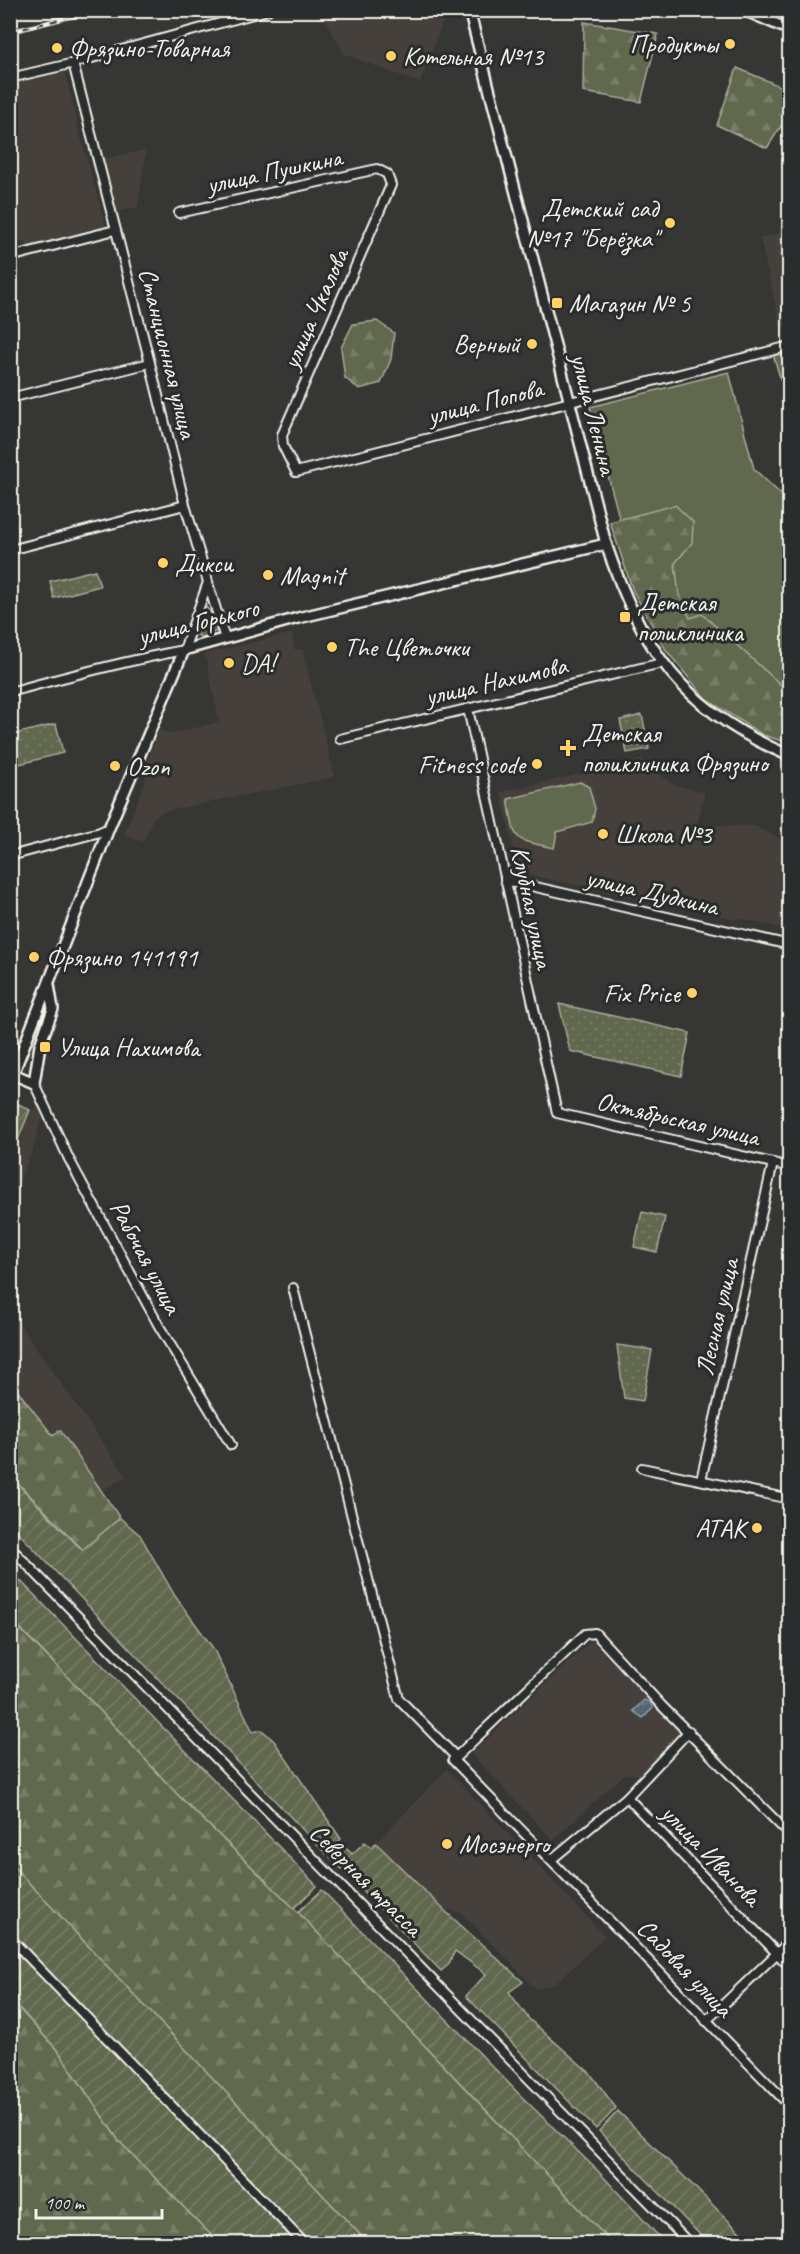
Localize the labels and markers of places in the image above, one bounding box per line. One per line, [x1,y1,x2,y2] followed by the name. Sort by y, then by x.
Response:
[630,28,720,61] place label: Продукты
[69,32,231,65] place label: Фрязино-Товарная
[723,37,737,51] marker: Продукты
[403,40,545,73] place label: Котельная №13
[50,41,64,55] marker: Фрязино-Товарная
[384,49,398,63] marker: Котельная №13
[527,192,663,256] place label: Детский сад №17 "Берёзка"
[663,216,677,230] marker: Детский сад №17 "Берёзка"
[569,287,692,320] place label: Магазин № 5
[550,296,564,310] marker: Магазин № 5
[453,328,522,361] place label: Верный
[525,337,539,351] marker: Верный
[175,547,235,580] place label: Дикси
[156,556,170,570] marker: Дикси
[280,559,348,592] place label: Magnit
[261,568,275,582] marker: Magnit
[637,586,745,649] place label: Детская поликлиника
[618,610,632,624] marker: Детская поликлиника
[344,631,471,664] place label: The Цветочки
[325,640,339,654] marker: The Цветочки
[241,647,280,680] place label: DA!
[222,656,236,670] marker: DA!
[582,717,770,780] place label: Детская поликлиника Фрязино
[559,739,577,757] marker: Детская поликлиника Фрязино
[418,748,528,781] place label: Fitness code
[127,750,170,783] place label: Ozon
[530,757,544,771] marker: Fitness code
[108,759,122,773] marker: Ozon
[615,818,714,851] place label: Школа №3
[596,827,610,841] marker: Школа №3
[46,941,199,974] place label: Фрязино 141191
[27,950,41,964] marker: Фрязино 141191
[604,977,682,1010] place label: Fix Price
[685,986,699,1000] marker: Fix Price
[57,1031,202,1064] place label: Улица Нахимова
[38,1040,52,1054] marker: Улица Нахимова
[695,1512,749,1545] place label: АТАК
[750,1521,764,1535] marker: АТАК
[459,1828,552,1861] place label: Мосэнерго
[440,1837,454,1851] marker: Мосэнерго

